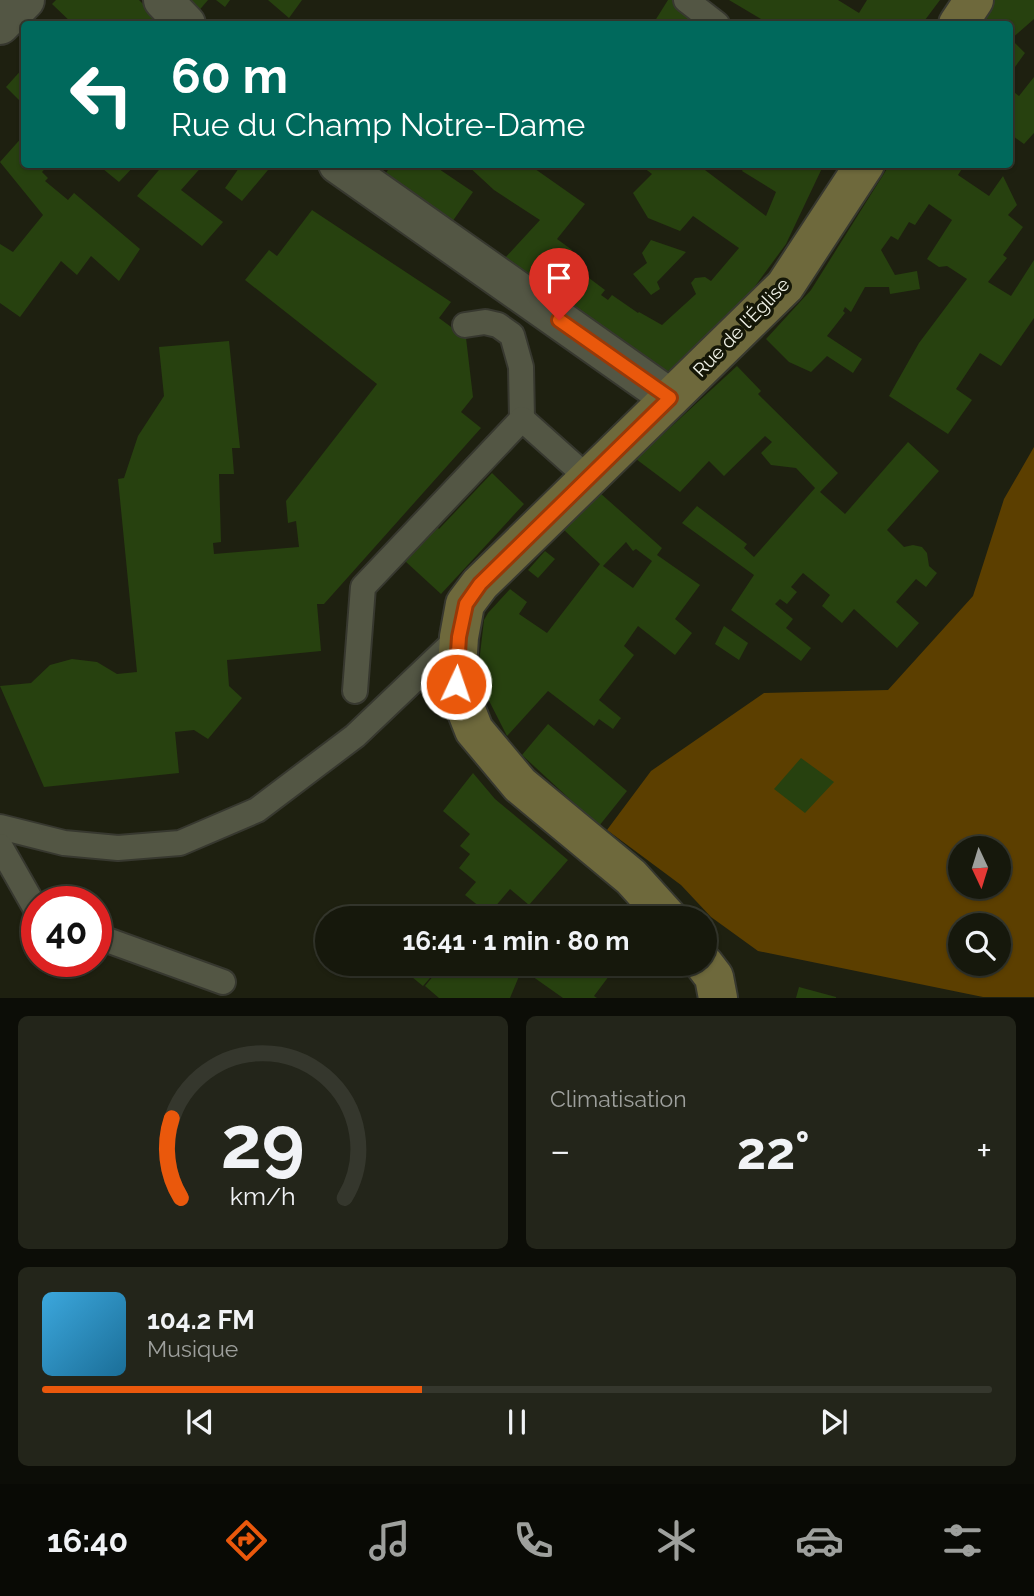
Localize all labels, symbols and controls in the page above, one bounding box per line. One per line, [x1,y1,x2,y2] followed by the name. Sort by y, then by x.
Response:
[171,47,288,104] text: 60 m
[56,49,147,140] icon: left
[171,106,585,143] text: Rue du Champ Notre-Dame
[529,248,589,320] pin
[540,259,578,297] icon: arrive
[688,273,794,381] street label: Rue de l'Église
[419,647,493,721] position arrow
[948,836,1012,900] north arrow
[948,836,1011,976] map controls
[21,886,112,977] speed limit sign: 40
[948,913,1011,976] button: search
[402,926,630,956] text: 16:41 · 1 min · 80 m
[550,1085,687,1112] text: Climatisation
[221,1101,305,1186] text: 29
[737,1120,810,1181] text: 22°
[550,1128,570,1173] text: −
[976,1128,992,1173] text: +
[230,1181,296,1211] text: km/h
[147,1305,255,1335] text: 104.2 FM
[147,1335,238,1362] text: Musique
[181,1403,219,1441] icon: previous
[498,1403,536,1441] icon: pause
[815,1403,853,1441] icon: next
[222,1516,271,1565] icon: directions
[365,1516,414,1565] icon: music
[509,1516,558,1565] icon: phone
[652,1516,701,1565] icon: climate
[795,1516,844,1565] icon: car
[938,1516,987,1565] icon: filters
[47,1522,128,1559] text: 16:40

